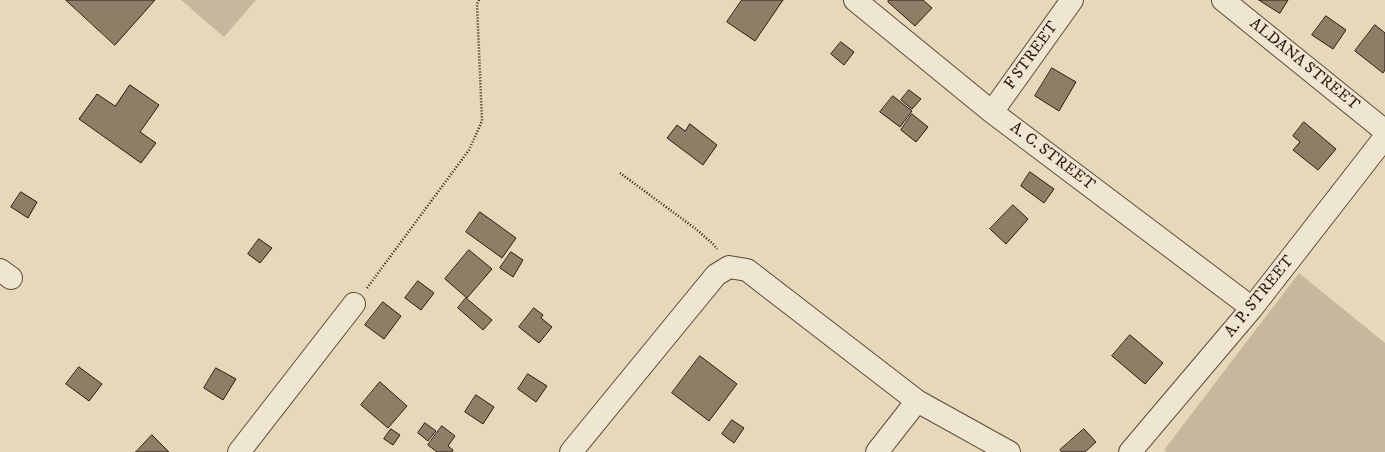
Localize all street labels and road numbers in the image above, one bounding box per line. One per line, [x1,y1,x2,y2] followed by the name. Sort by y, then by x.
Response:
[1245,15,1363,115] street label: ALDANA STREET
[1001,18,1063,94] street label: F STREET
[1006,119,1098,195] street label: A. C. STREET
[1221,252,1299,342] street label: A. P. STREET

